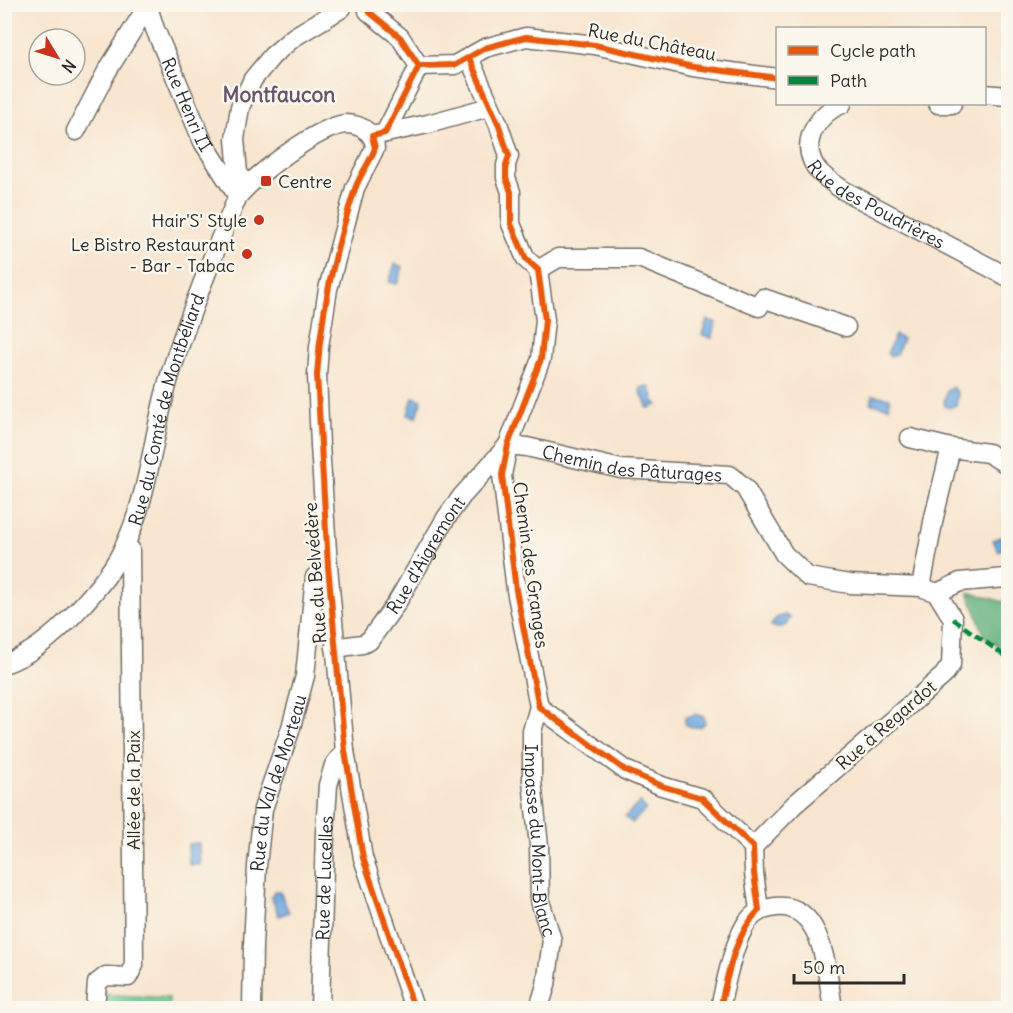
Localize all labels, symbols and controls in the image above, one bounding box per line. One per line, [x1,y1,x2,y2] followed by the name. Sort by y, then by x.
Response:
[586,18,718,66] street label: Rue du Château
[27,27,87,87] north arrow
[776,27,986,105] legend
[830,39,916,62] text: Cycle path
[157,54,218,156] street label: Rue Henri II
[58,56,80,77] text: N
[830,69,867,92] text: Path
[223,81,335,108] district label: Montfaucon
[803,155,949,253] street label: Rue des Poudrières
[278,170,332,193] place label: Centre
[259,174,273,188] marker: Centre
[152,209,247,232] place label: Hair'S' Style
[252,213,266,227] marker: Hair'S' Style
[71,233,235,277] place label: Le Bistro Restaurant - Bar - Tabac
[240,247,254,261] marker: Le Bistro Restaurant - Bar - Tabac
[123,290,209,528] street label: Rue du Comté de Montbéliard
[540,439,723,486] street label: Chemin des Pâturages
[508,480,554,650] street label: Chemin des Granges
[381,491,470,618] street label: Rue d'Aigremont
[299,501,331,645] street label: Rue du Belvédère
[831,675,941,775] street label: Rue à Regardot
[245,692,311,873] street label: Rue du Val de Morteau
[122,730,145,850] street label: Allée de la Paix
[520,744,562,939] street label: Impasse du Mont-Blanc
[310,815,338,941] street label: Rue de Lucelles
[794,947,904,985] scale bar
[803,956,845,979] text: 50 m

